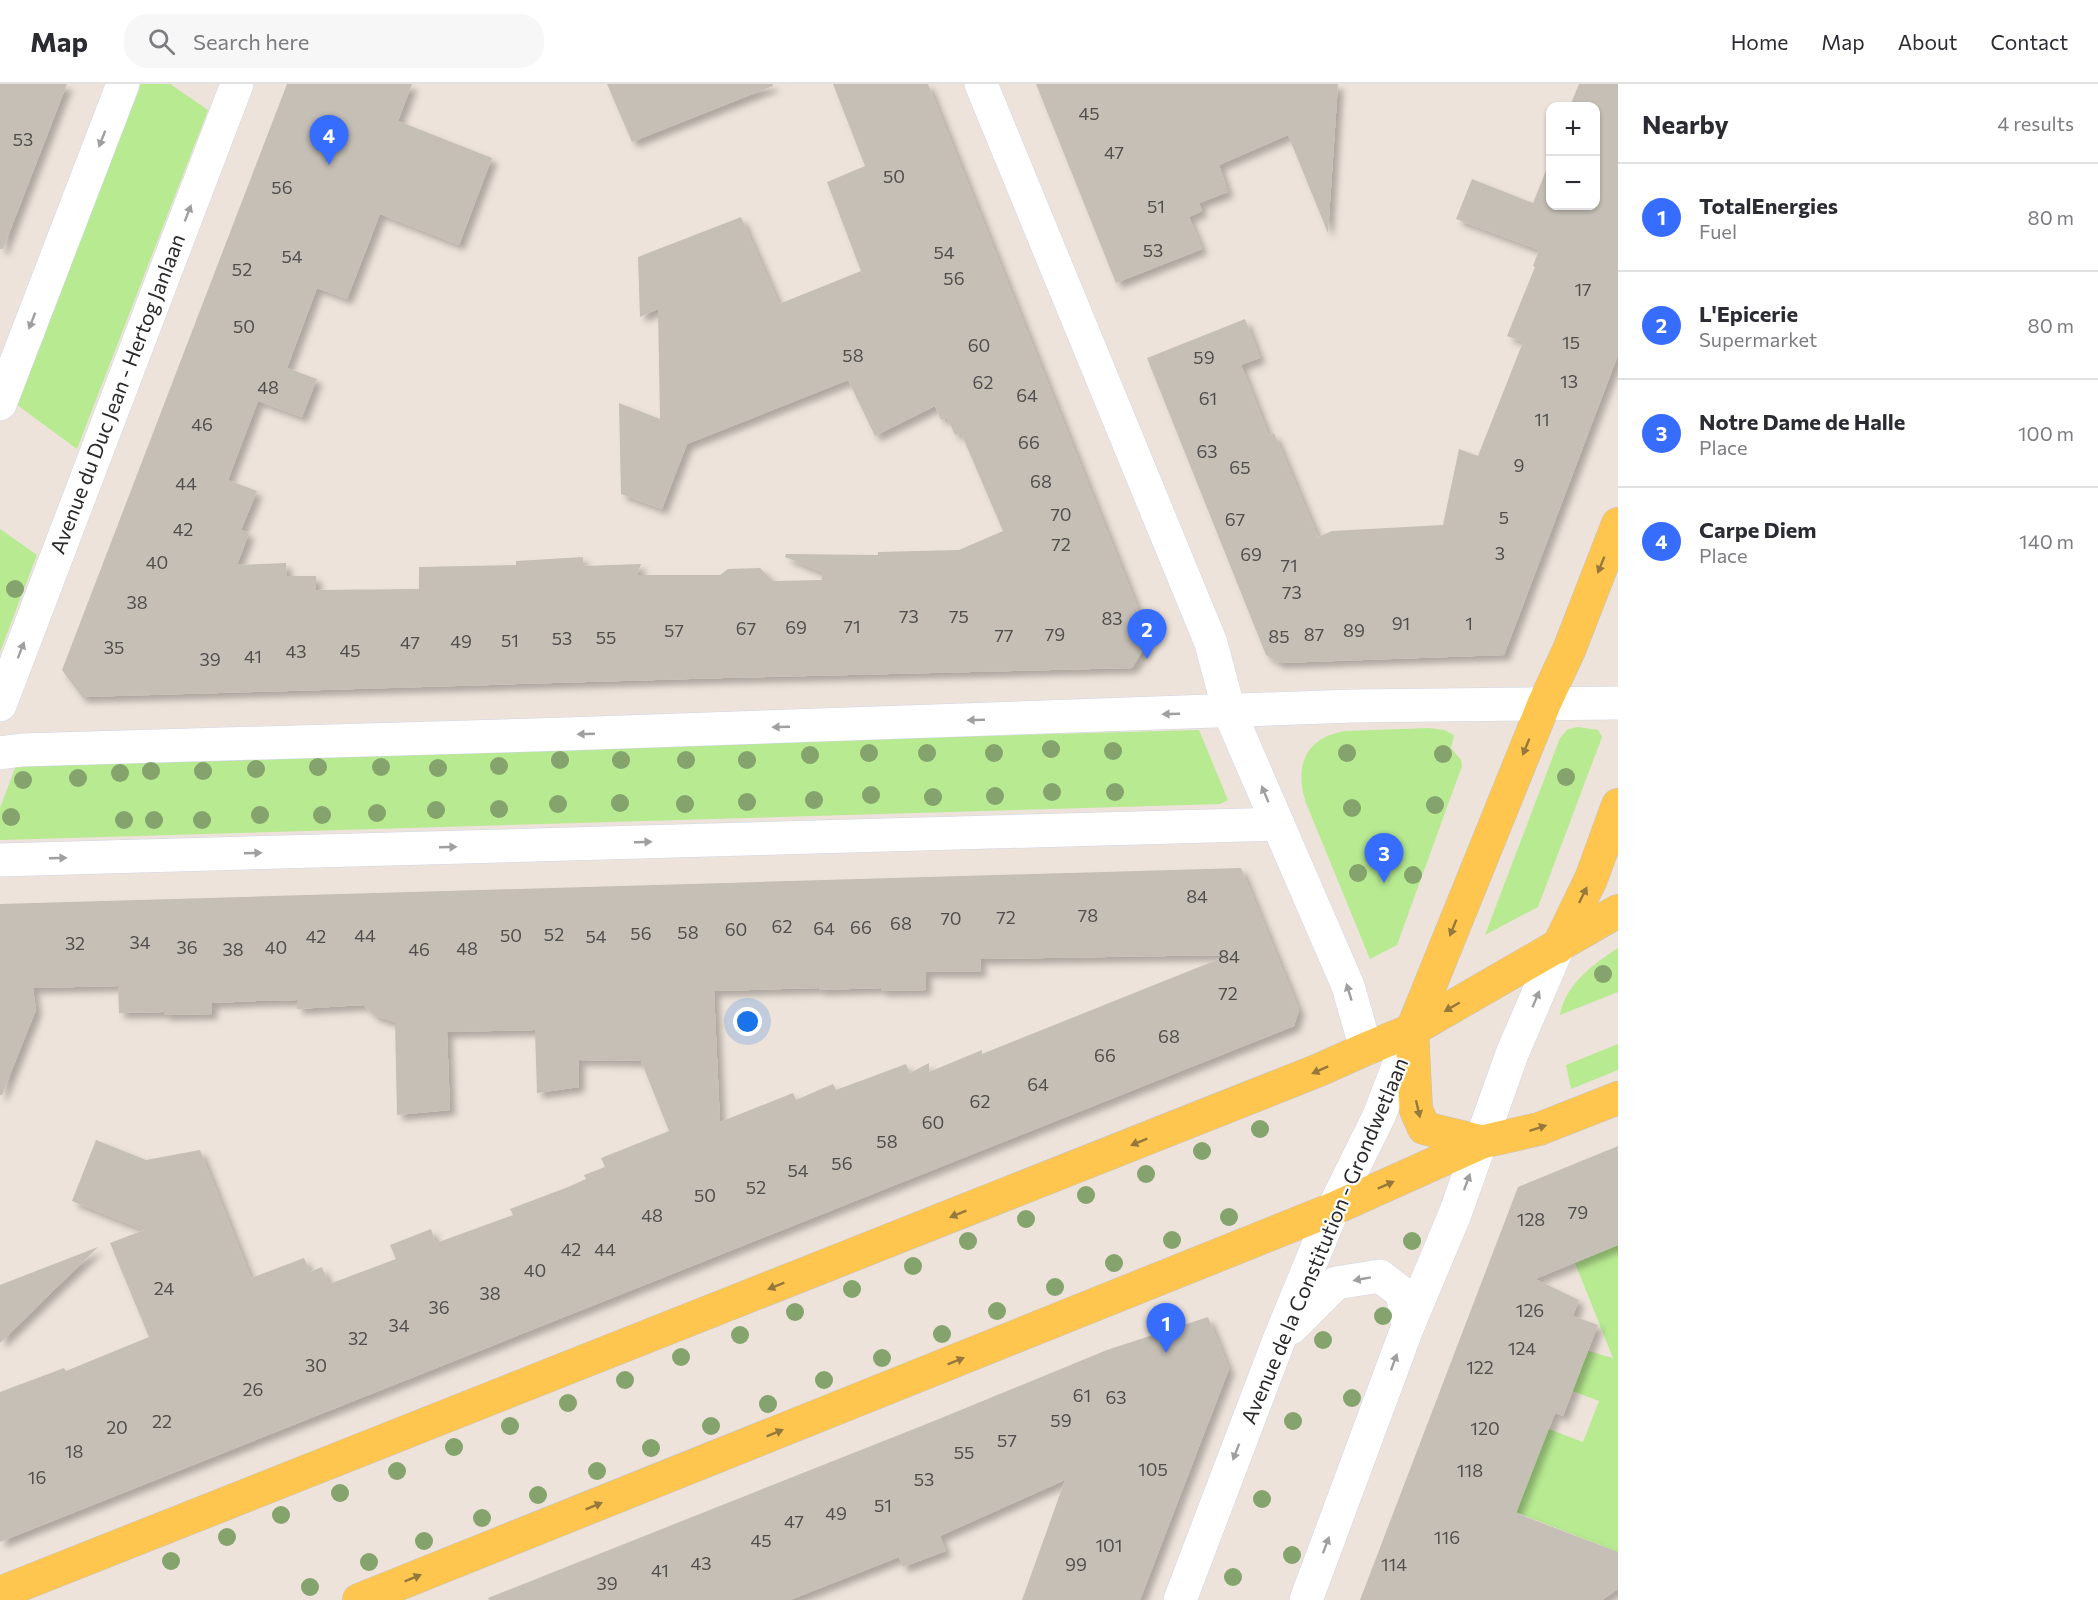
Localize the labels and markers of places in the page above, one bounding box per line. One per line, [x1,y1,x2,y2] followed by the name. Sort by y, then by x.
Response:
[310,116,348,165] pin: 4
[1128,610,1166,659] pin: 2
[1364,834,1404,883] pin: 3
[1146,1304,1186,1353] pin: 1

